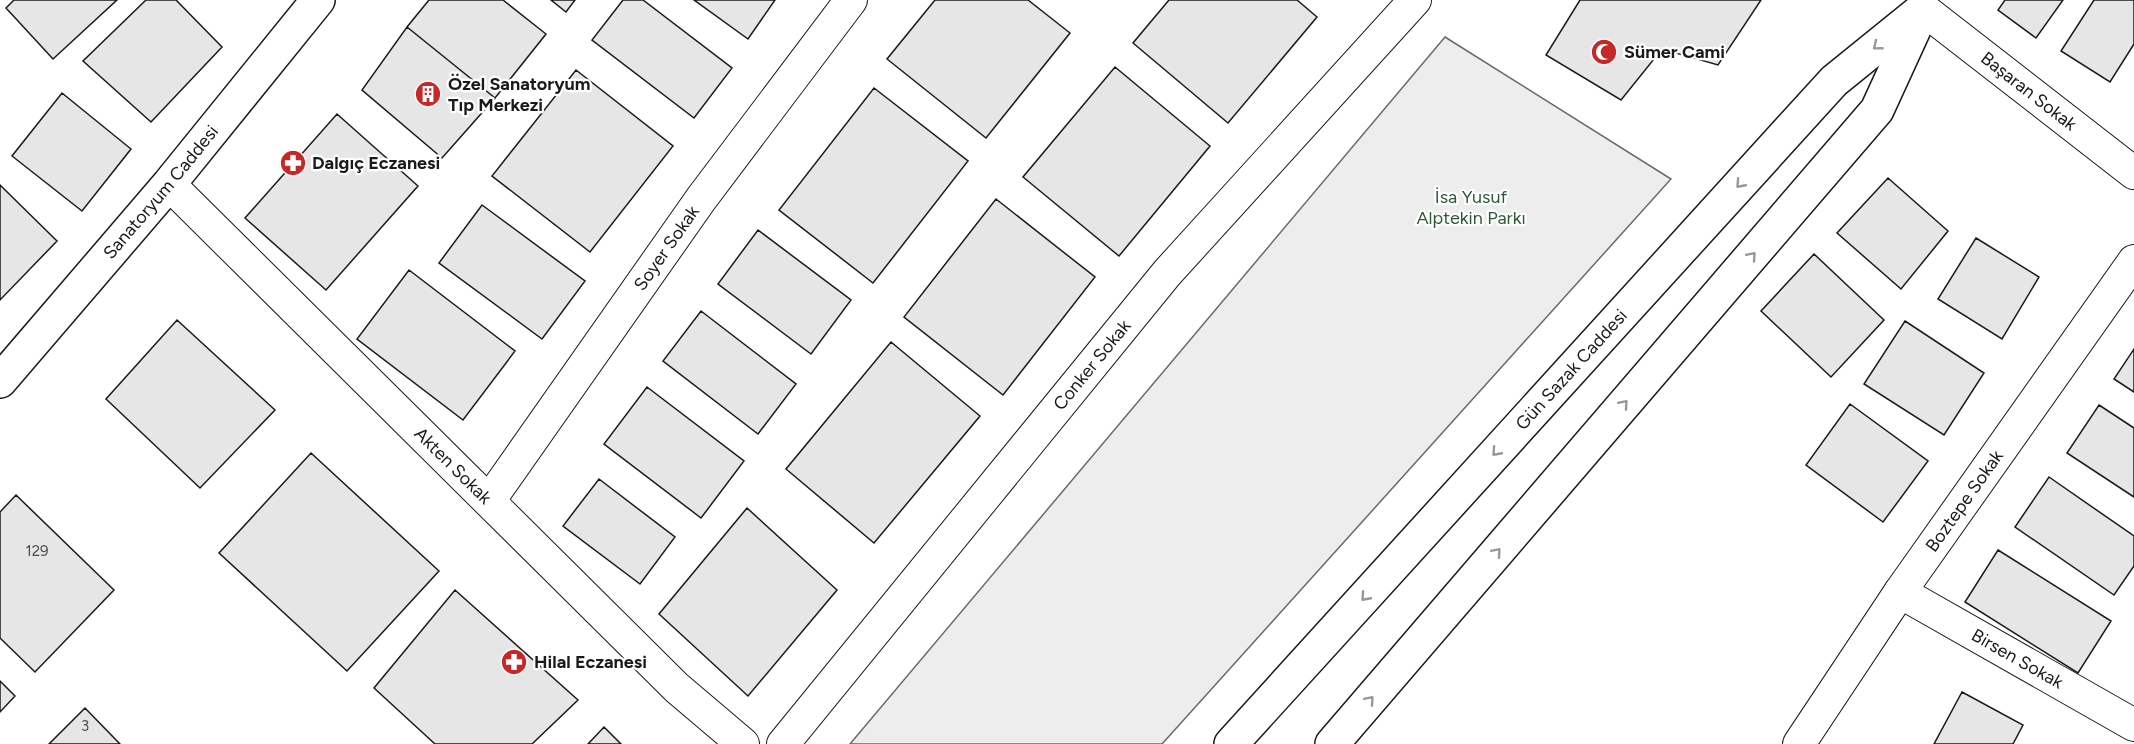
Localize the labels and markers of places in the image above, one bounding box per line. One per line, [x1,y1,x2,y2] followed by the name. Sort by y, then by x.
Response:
[1589,37,1619,67] mosque icon: Sümer Cami
[1624,41,1725,63] place label: Sümer Cami
[448,73,590,116] place label: Özel Sanatoryum Tıp Merkezi
[413,79,443,109] building icon: Özel Sanatoryum Tıp Merkezi
[278,148,308,178] pharmacy icon: Dalgıç Eczanesi
[312,152,440,174] place label: Dalgıç Eczanesi
[499,647,529,677] pharmacy icon: Hilal Eczanesi
[534,651,647,673] place label: Hilal Eczanesi

